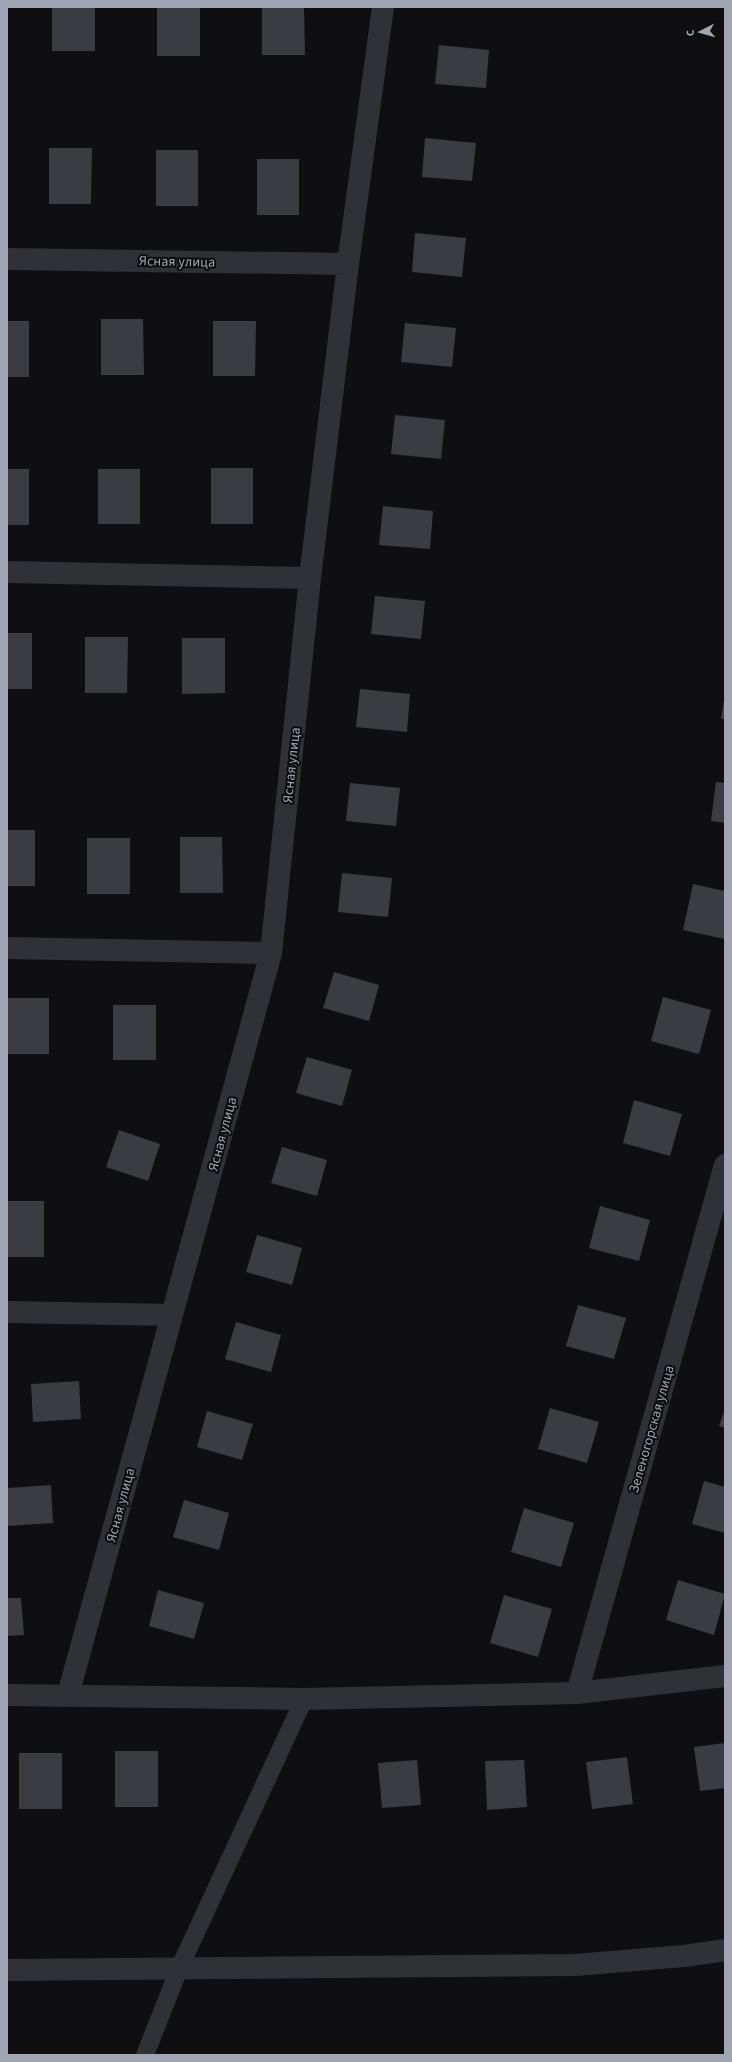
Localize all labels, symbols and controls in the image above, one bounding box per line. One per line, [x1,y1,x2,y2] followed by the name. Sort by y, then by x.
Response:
[680,12,720,52] north arrow
[683,28,698,37] text: С
[139,251,215,273] street label: Ясная улица
[278,726,306,804] street label: Ясная улица
[203,1095,242,1174] street label: Ясная улица
[624,1363,680,1495] street label: Зеленогорская улица
[101,1466,140,1545] street label: Ясная улица

